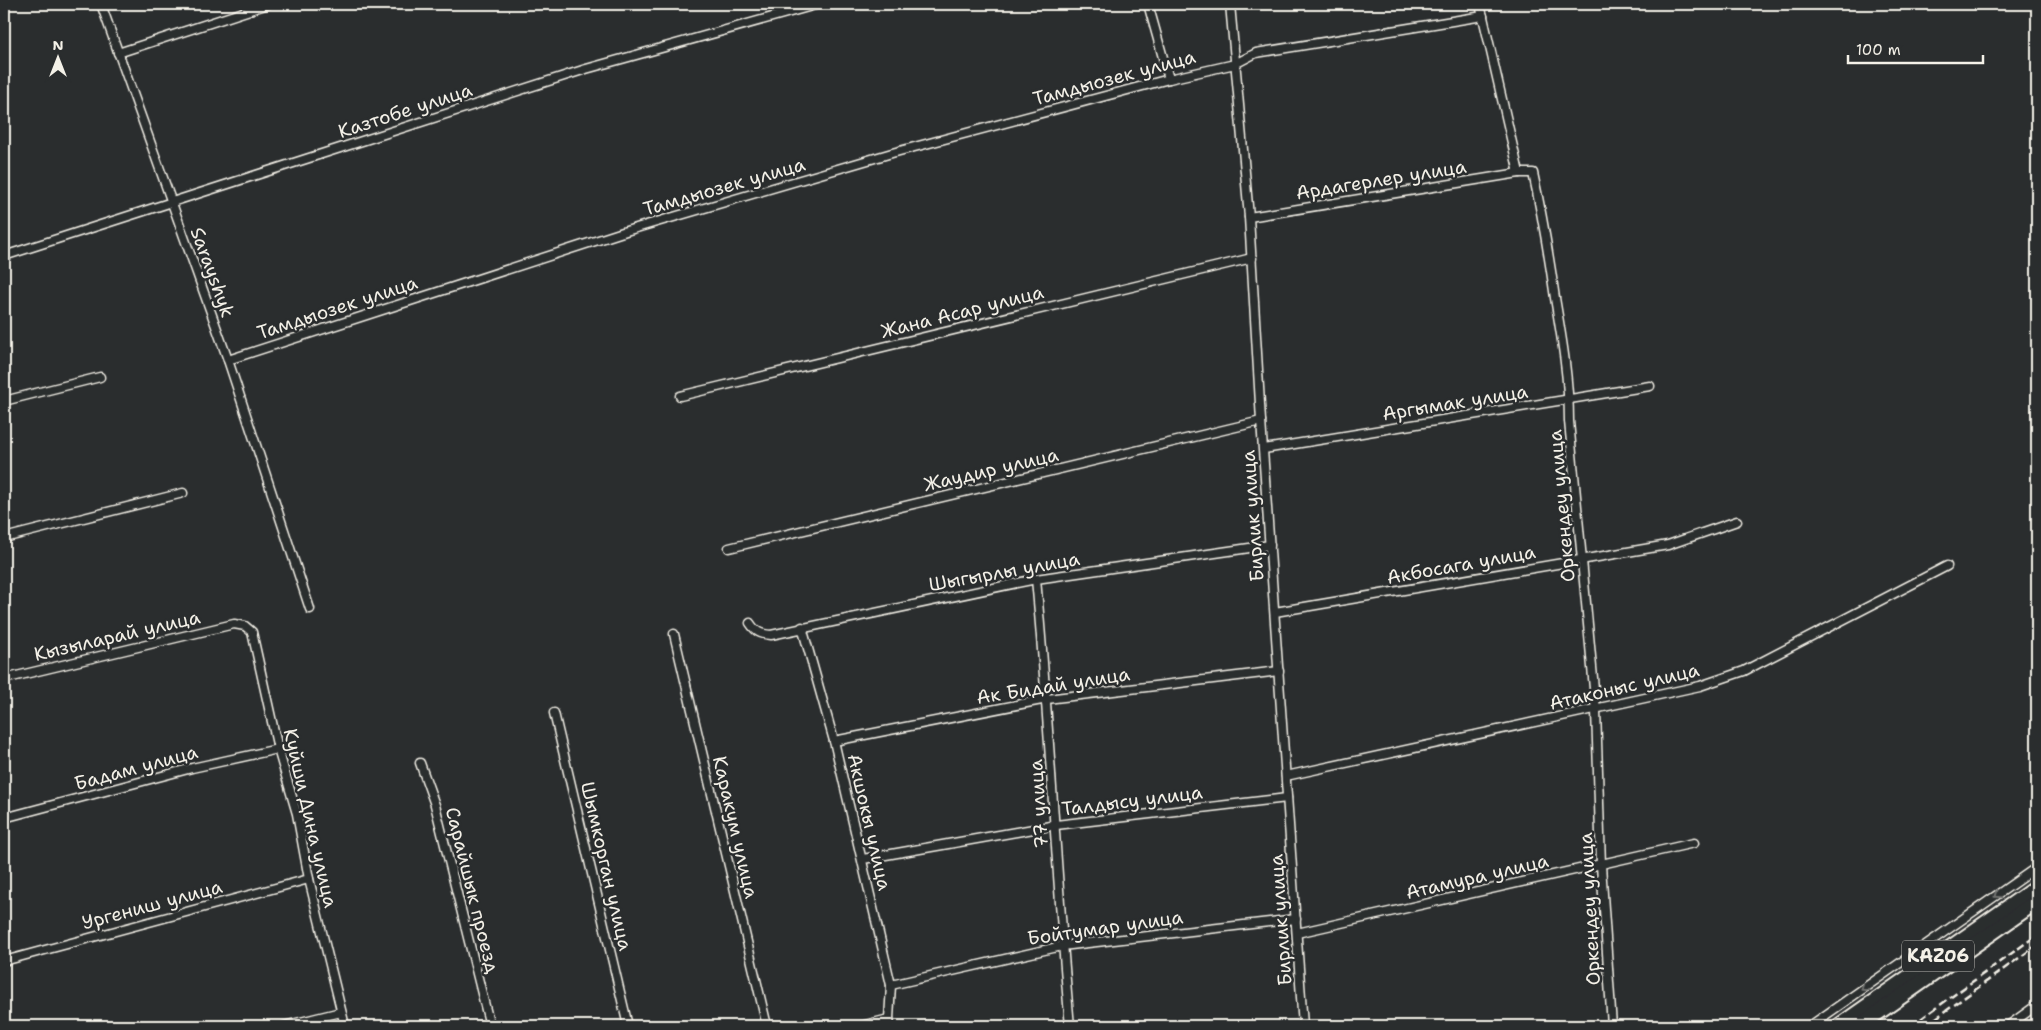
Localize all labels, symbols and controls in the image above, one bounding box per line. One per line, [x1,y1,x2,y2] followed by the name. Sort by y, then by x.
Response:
[32,32,82,82] north arrow
[1848,32,1984,64] scale bar
[52,36,64,54] text: N
[1856,40,1901,60] text: 100 m
[1030,44,1198,111] street label: Тамдыозек улица
[335,77,476,144] street label: Казтобе улица
[640,151,808,222] street label: Тамдыозек улица
[1294,154,1468,205] street label: Ардагерлер улица
[185,224,240,321] street label: Sarayshyk
[254,270,421,345] street label: Тамдыозек улица
[878,279,1046,344] street label: Жана Асар улица
[1380,379,1530,426] street label: Аргымак улица
[1542,429,1581,583] street label: Оркендеу улица
[921,442,1061,497] street label: Жаудир улица
[1235,449,1270,583] street label: Бирлик улица
[1385,539,1538,590] street label: Акбосага улица
[927,546,1082,597] street label: Шыгырлы улица
[32,604,203,667] street label: Кызыларай улица
[1547,657,1702,716] street label: Атаконыс улица
[975,661,1132,710] street label: Ак Бидай улица
[278,726,343,910] street label: Куйши Дина улица
[72,739,201,796] street label: Бадам улица
[842,751,897,893] street label: Акшокы улица
[707,753,764,901] street label: Каракум улица
[1023,758,1054,849] street label: 77 улица
[575,779,638,953] street label: Шымкорган улица
[1060,779,1204,822] street label: Талдысу улица
[440,804,505,976] street label: Сарайшык проезд
[1573,832,1606,986] street label: Оркендеу улица
[1403,848,1551,905] street label: Атамура улица
[1263,853,1298,987] street label: Бирлик улица
[79,874,225,935] street label: Ургениш улица
[1994,889,2003,898] one-way arrow
[1026,904,1185,951] street label: Бойтумар улица
[1902,940,1974,971] road number: KАZ06
[1861,982,1870,991] one-way arrow

